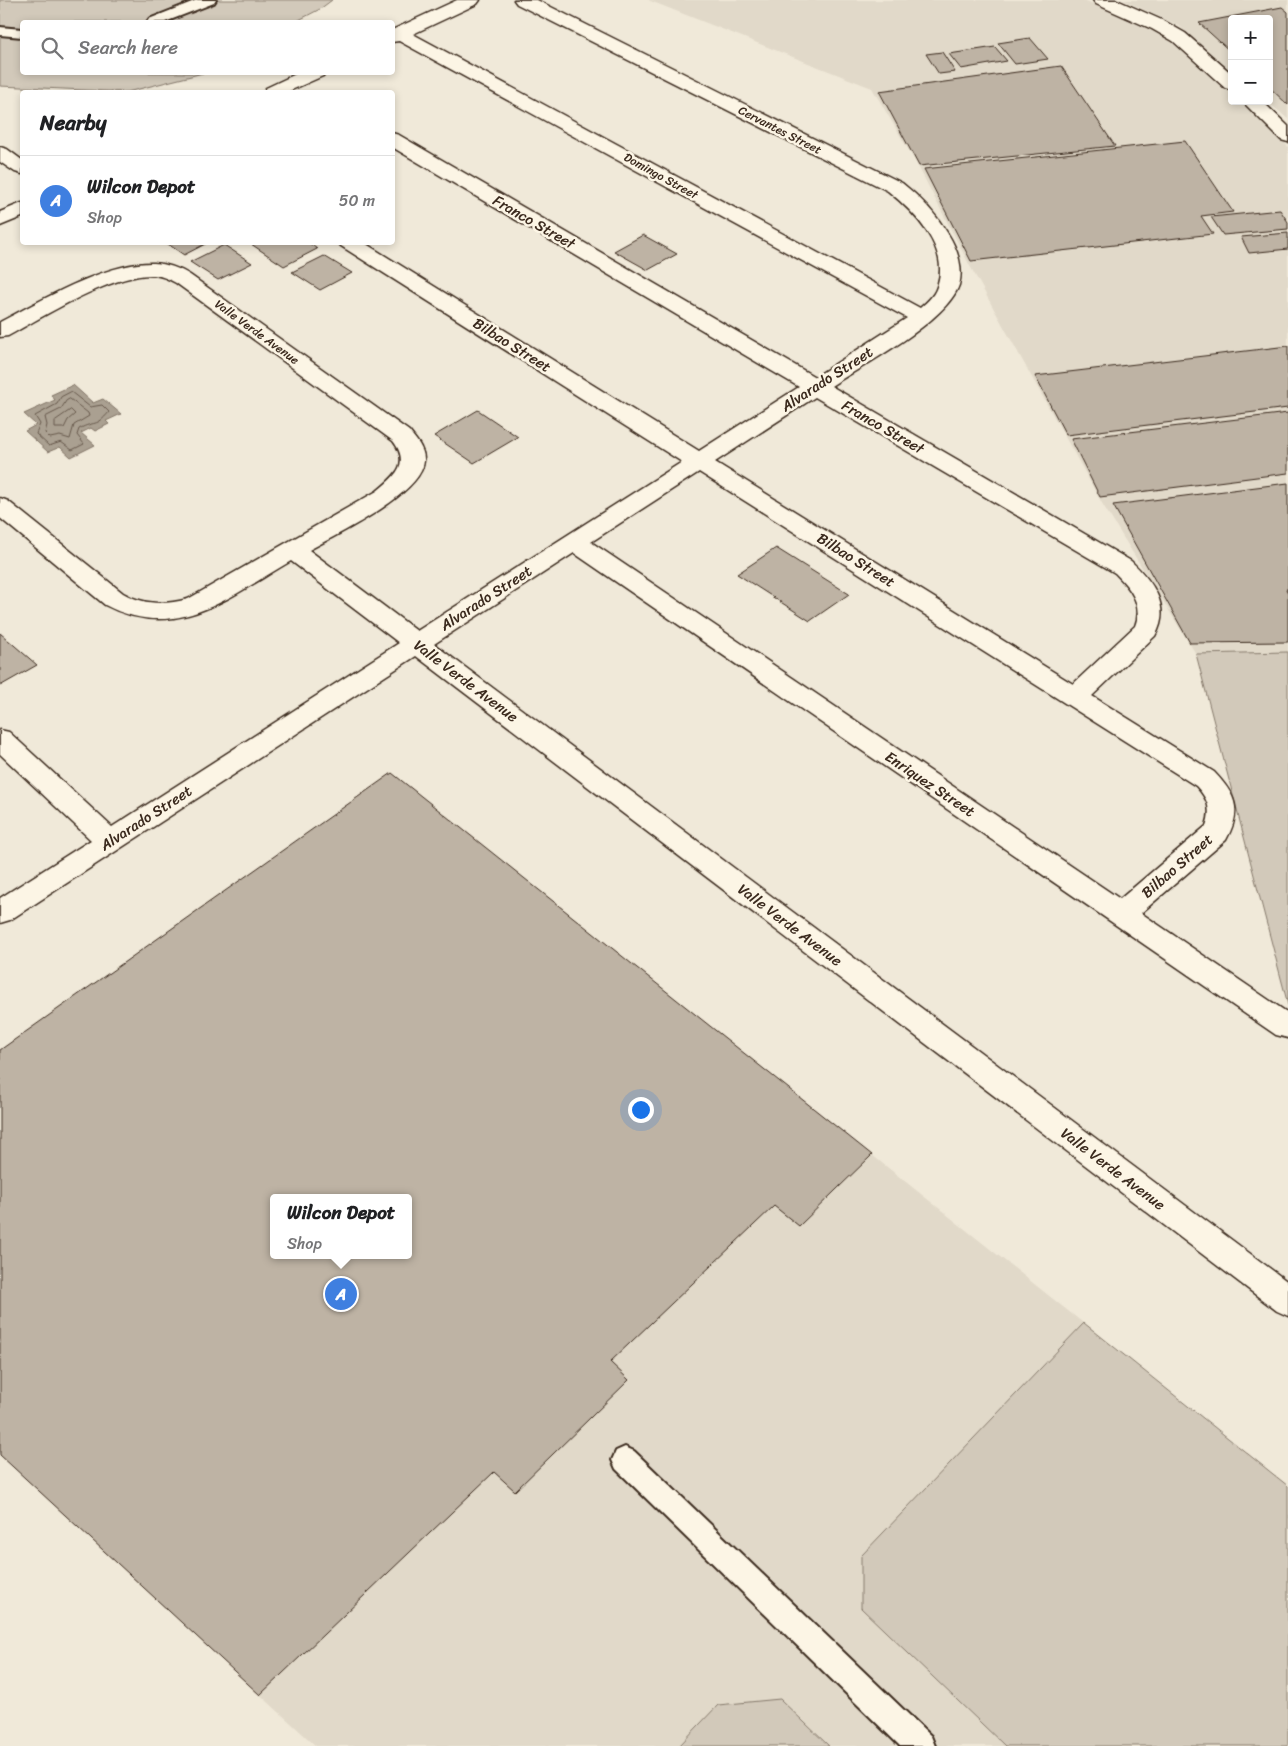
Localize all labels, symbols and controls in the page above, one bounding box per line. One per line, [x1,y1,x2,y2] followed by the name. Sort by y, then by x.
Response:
[1228,15,1273,105] map controls
[1228,15,1273,60] button: +
[20,20,395,75] search box
[78,31,178,64] text: Search here
[38,34,66,62] icon: search
[1228,60,1273,105] button: −
[734,99,826,161] street label: Cervantes Street
[40,104,106,142] text: Nearby
[620,146,703,206] street label: Domingo Street
[87,170,195,203] text: Wilcon Depot
[51,186,61,215] text: A
[339,186,375,215] text: 50 m
[488,188,581,257] street label: Franco Street
[87,203,122,232] text: Shop
[210,294,304,370] street label: Valle Verde Avenue
[468,311,557,380] street label: Bilbao Street
[775,339,879,419] street label: Alvarado Street
[837,393,930,462] street label: Franco Street
[812,526,901,595] street label: Bilbao Street
[434,558,538,638] street label: Alvarado Street
[408,633,524,729] street label: Valle Verde Avenue
[879,744,981,824] street label: Enriquez Street
[94,778,198,858] street label: Alvarado Street
[1135,827,1219,905] street label: Bilbao Street
[732,877,848,973] street label: Valle Verde Avenue
[628,1097,654,1123] your location
[1055,1121,1171,1217] street label: Valle Verde Avenue
[270,1194,412,1259] popup
[287,1196,395,1229] text: Wilcon Depot
[287,1229,322,1258] text: Shop
[325,1275,357,1313] pin: A

